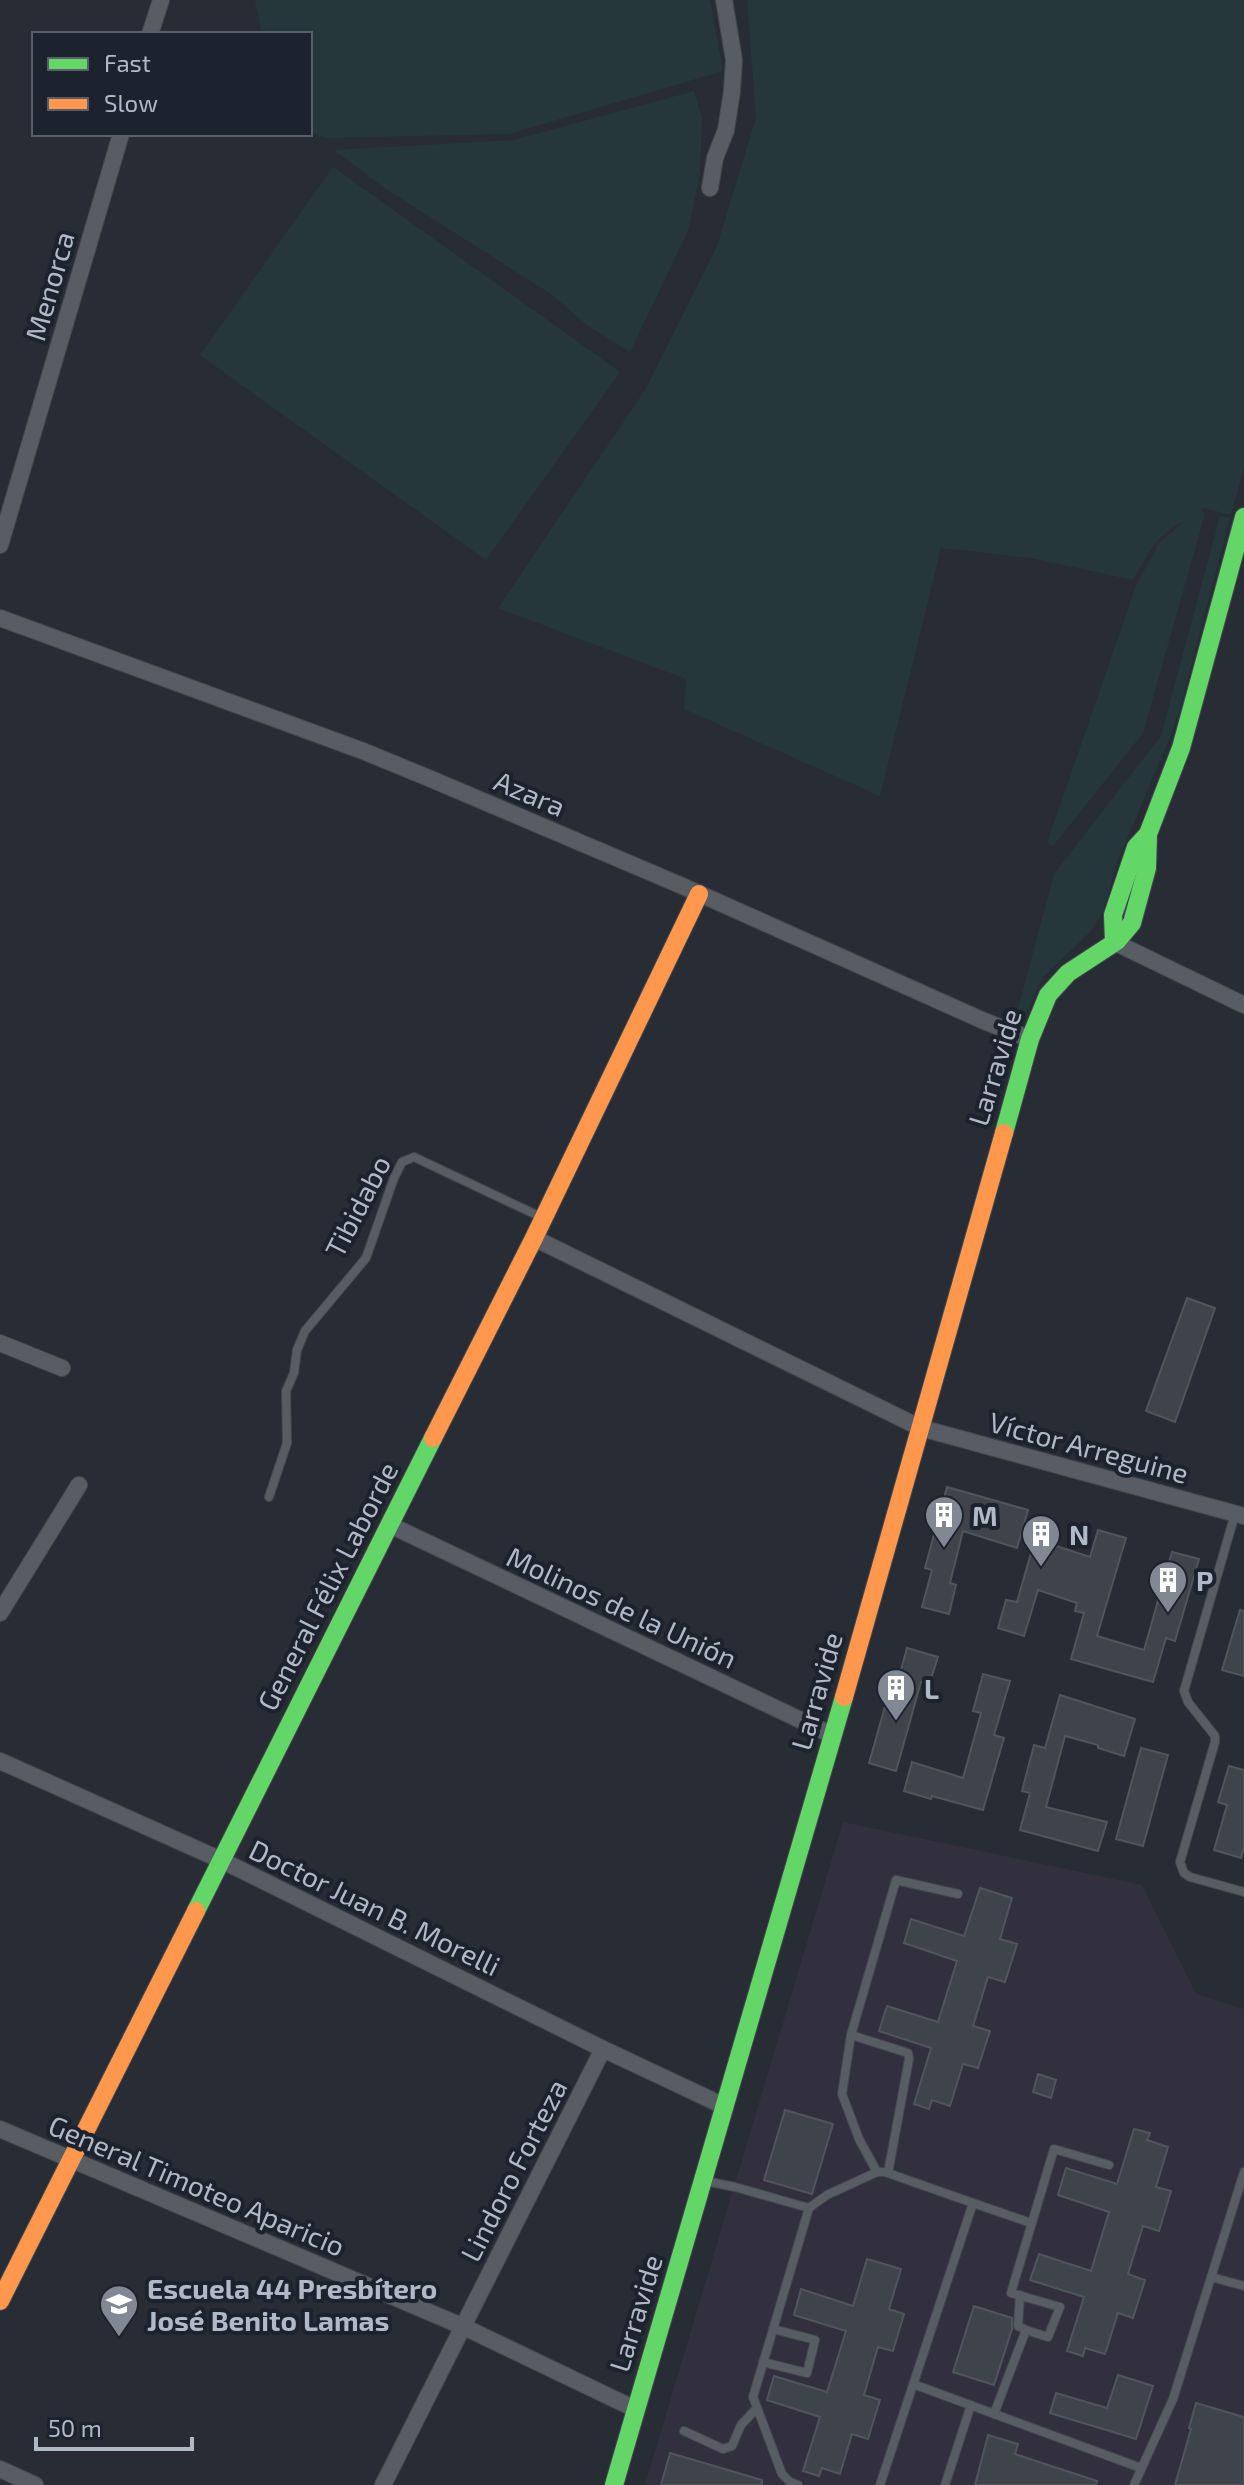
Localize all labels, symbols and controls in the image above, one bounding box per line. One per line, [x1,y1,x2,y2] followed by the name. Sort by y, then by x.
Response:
[32,32,312,136] legend
[104,48,151,77] text: Fast
[104,88,158,117] text: Slow
[17,228,81,344] street label: Menorca
[489,763,571,823] street label: Azara
[960,1004,1028,1130] street label: Larravide
[317,1150,397,1262] street label: Tibidabo
[986,1404,1192,1490] street label: Víctor Arreguine
[250,1456,404,1716] street label: General Félix Laborde
[923,1494,965,1549] building icon: M
[972,1498,998,1532] place label: M
[1020,1513,1062,1568] building icon: N
[1069,1517,1089,1551] place label: N
[502,1539,742,1675] street label: Molinos de la Unión
[1147,1559,1189,1614] building icon: P
[1196,1563,1213,1597] place label: P
[783,1628,849,1754] street label: Larravide
[875,1667,917,1722] building icon: L
[924,1671,939,1705] place label: L
[244,1832,506,1982] street label: Doctor Juan B. Morelli
[453,2073,573,2267] street label: Lindoro Forteza
[44,2107,350,2263] street label: General Timoteo Aparicio
[601,2250,669,2376] street label: Larravide
[147,2271,437,2337] place label: Escuela 44 Presbítero José Benito Lamas
[98,2283,140,2338] school or university icon: Escuela 44 Presbítero José Benito Lamas
[36,2401,192,2451] scale bar
[48,2413,102,2442] text: 50 m

